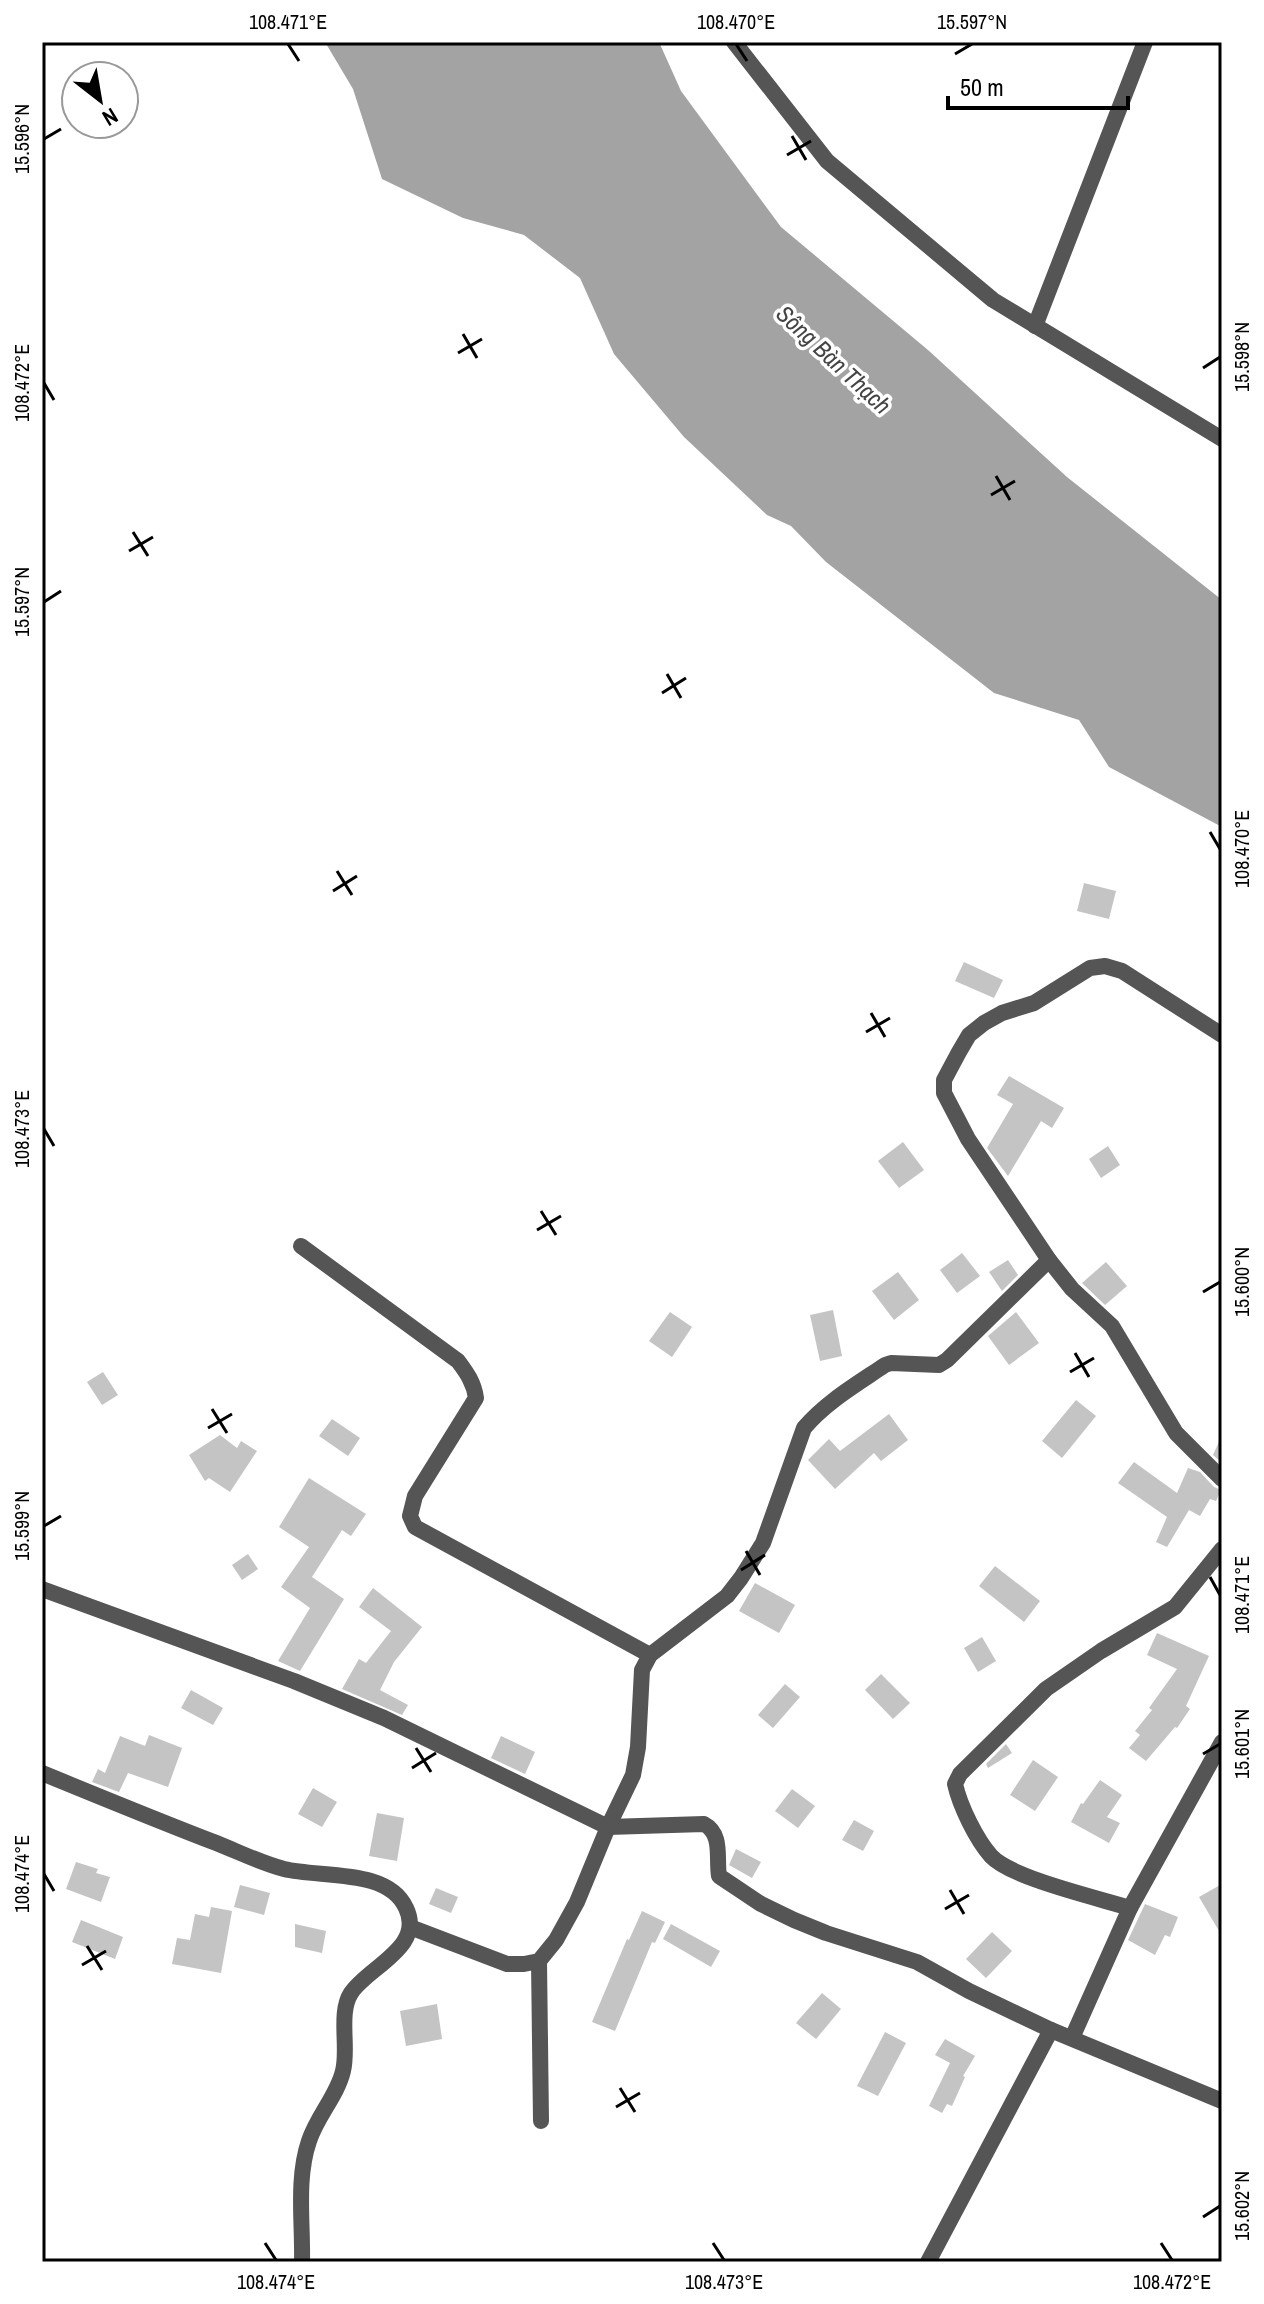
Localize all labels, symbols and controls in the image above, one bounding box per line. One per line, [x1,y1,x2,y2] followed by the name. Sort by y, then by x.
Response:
[249,8,327,35] text: 108.471°E
[697,8,775,35] text: 108.470°E
[937,8,1007,35] text: 15.597°N
[60,60,140,140] north arrow
[948,60,1128,110] scale bar
[960,71,1004,103] text: 50 m
[97,101,124,133] text: N
[8,104,35,174] text: 15.596°N
[770,297,898,421] water label: Sông Bàn Thạch
[1228,322,1255,392] text: 15.598°N
[8,344,35,422] text: 108.472°E
[8,567,35,637] text: 15.597°N
[1228,810,1255,888] text: 108.470°E
[8,1090,35,1168] text: 108.473°E
[1228,1247,1255,1317] text: 15.600°N
[8,1491,35,1561] text: 15.599°N
[1228,1556,1255,1634] text: 108.471°E
[1228,1709,1255,1779] text: 15.601°N
[8,1835,35,1913] text: 108.474°E
[1228,2171,1255,2241] text: 15.602°N
[237,2268,315,2295] text: 108.474°E
[685,2268,763,2295] text: 108.473°E
[1133,2268,1211,2295] text: 108.472°E

